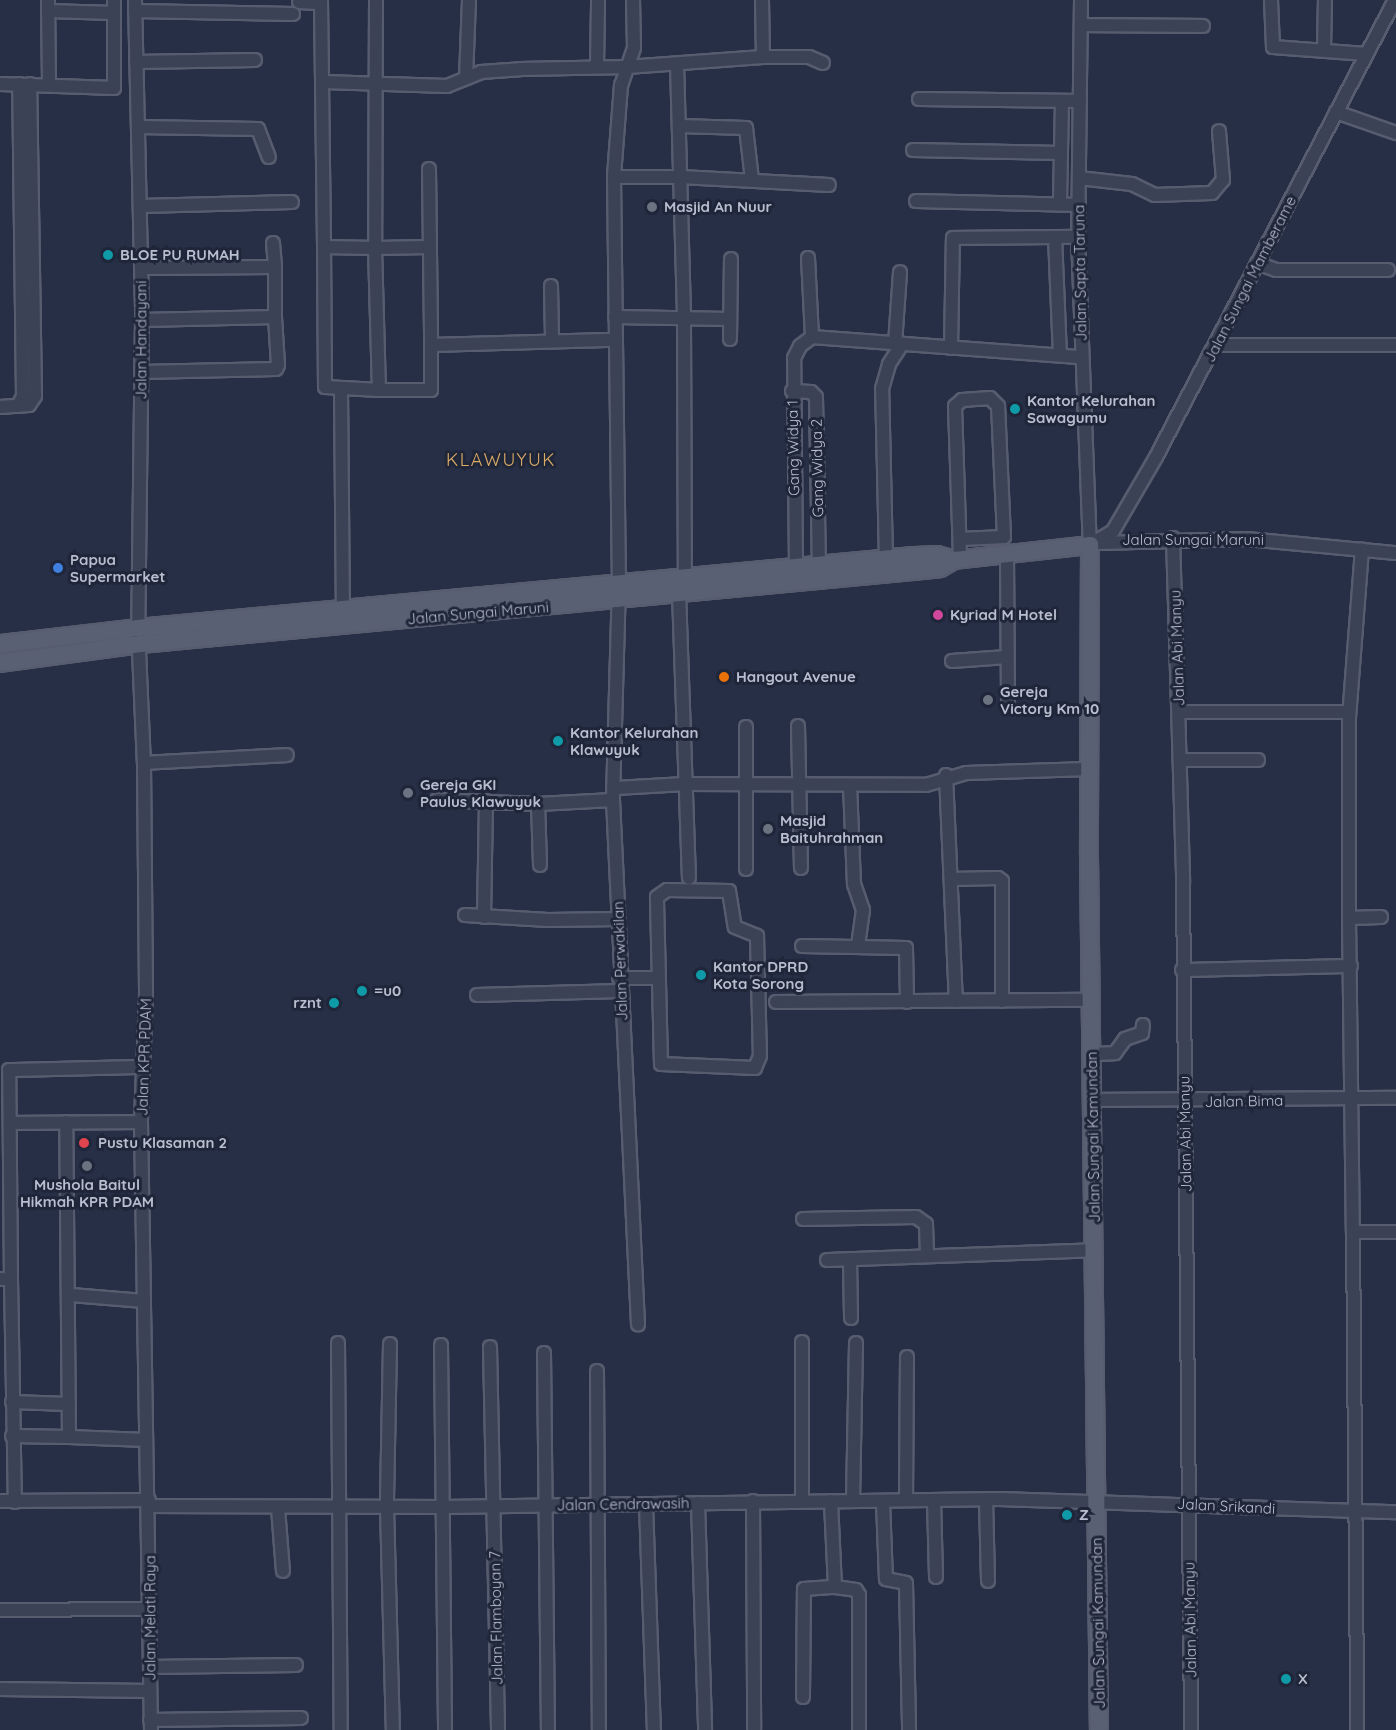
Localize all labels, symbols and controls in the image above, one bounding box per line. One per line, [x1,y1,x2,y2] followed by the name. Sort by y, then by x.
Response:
[1200,193,1300,365] street label: Jalan Sungai Mamberame
[664,198,772,216] place label: Masjid An Nuur
[645,200,659,214] marker: Masjid An Nuur
[1070,205,1090,341] street label: Jalan Sapta Taruna
[120,246,240,264] place label: BLOE PU RUMAH
[101,248,115,262] marker: BLOE PU RUMAH
[132,280,150,400] street label: Jalan Handayani
[1027,391,1155,426] place label: Kantor Kelurahan Sawagumu
[783,400,803,496] street label: Gang Widya 1
[1008,402,1022,416] marker: Kantor Kelurahan Sawagumu
[807,419,827,517] street label: Gang Widya 2
[446,449,556,471] district label: KLAWUYUK
[1122,531,1264,549] street label: Jalan Sungai Maruni
[70,550,165,585] place label: Papua Supermarket
[51,561,65,575] marker: Papua Supermarket
[1166,590,1188,706] street label: Jalan Abi Manyu
[406,598,550,628] street label: Jalan Sungai Maruni
[950,606,1057,624] place label: Kyriad M Hotel
[931,608,945,622] marker: Kyriad M Hotel
[736,668,856,686] place label: Hangout Avenue
[717,670,731,684] marker: Hangout Avenue
[1000,682,1099,717] place label: Gereja Victory Km 10
[981,693,995,707] marker: Gereja Victory Km 10
[570,723,698,758] place label: Kantor Kelurahan Klawuyuk
[551,734,565,748] marker: Kantor Kelurahan Klawuyuk
[420,775,541,810] place label: Gereja GKI Paulus Klawuyuk
[401,786,415,800] marker: Gereja GKI Paulus Klawuyuk
[780,811,883,846] place label: Masjid Baituhrahman
[761,822,775,836] marker: Masjid Baituhrahman
[609,901,631,1021] street label: Jalan Perwakilan
[713,957,808,992] place label: Kantor DPRD Kota Sorong
[694,968,708,982] marker: Kantor DPRD Kota Sorong
[374,982,401,1000] place label: =u0
[355,984,369,998] marker: =u0
[293,994,322,1012] place label: rznt
[327,996,341,1010] marker: rznt
[133,998,155,1116] street label: Jalan KPR PDAM
[1083,1051,1103,1223] street label: Jalan Sungai Kamundan
[1175,1076,1195,1192] street label: Jalan Abi Manyu
[1204,1091,1284,1111] street label: Jalan Bima
[75,1134,93,1152] marker: Pustu Klasaman 2
[98,1134,227,1152] place label: Pustu Klasaman 2
[80,1159,94,1173] marker: Mushola Baitul Hikmah KPR PDAM
[20,1175,154,1210] place label: Mushola Baitul Hikmah KPR PDAM
[556,1494,690,1514] street label: Jalan Cendrawasih
[1176,1494,1276,1518] street label: Jalan Srikandi
[1079,1506,1089,1524] place label: Z
[1060,1508,1074,1522] marker: Z
[1088,1537,1108,1709] street label: Jalan Sungai Kamundan
[486,1551,506,1685] street label: Jalan Flamboyan 7
[141,1555,159,1681] street label: Jalan Melati Raya
[1180,1562,1200,1678] street label: Jalan Abi Manyu
[1298,1670,1308,1688] place label: X
[1279,1672,1293,1686] marker: X

